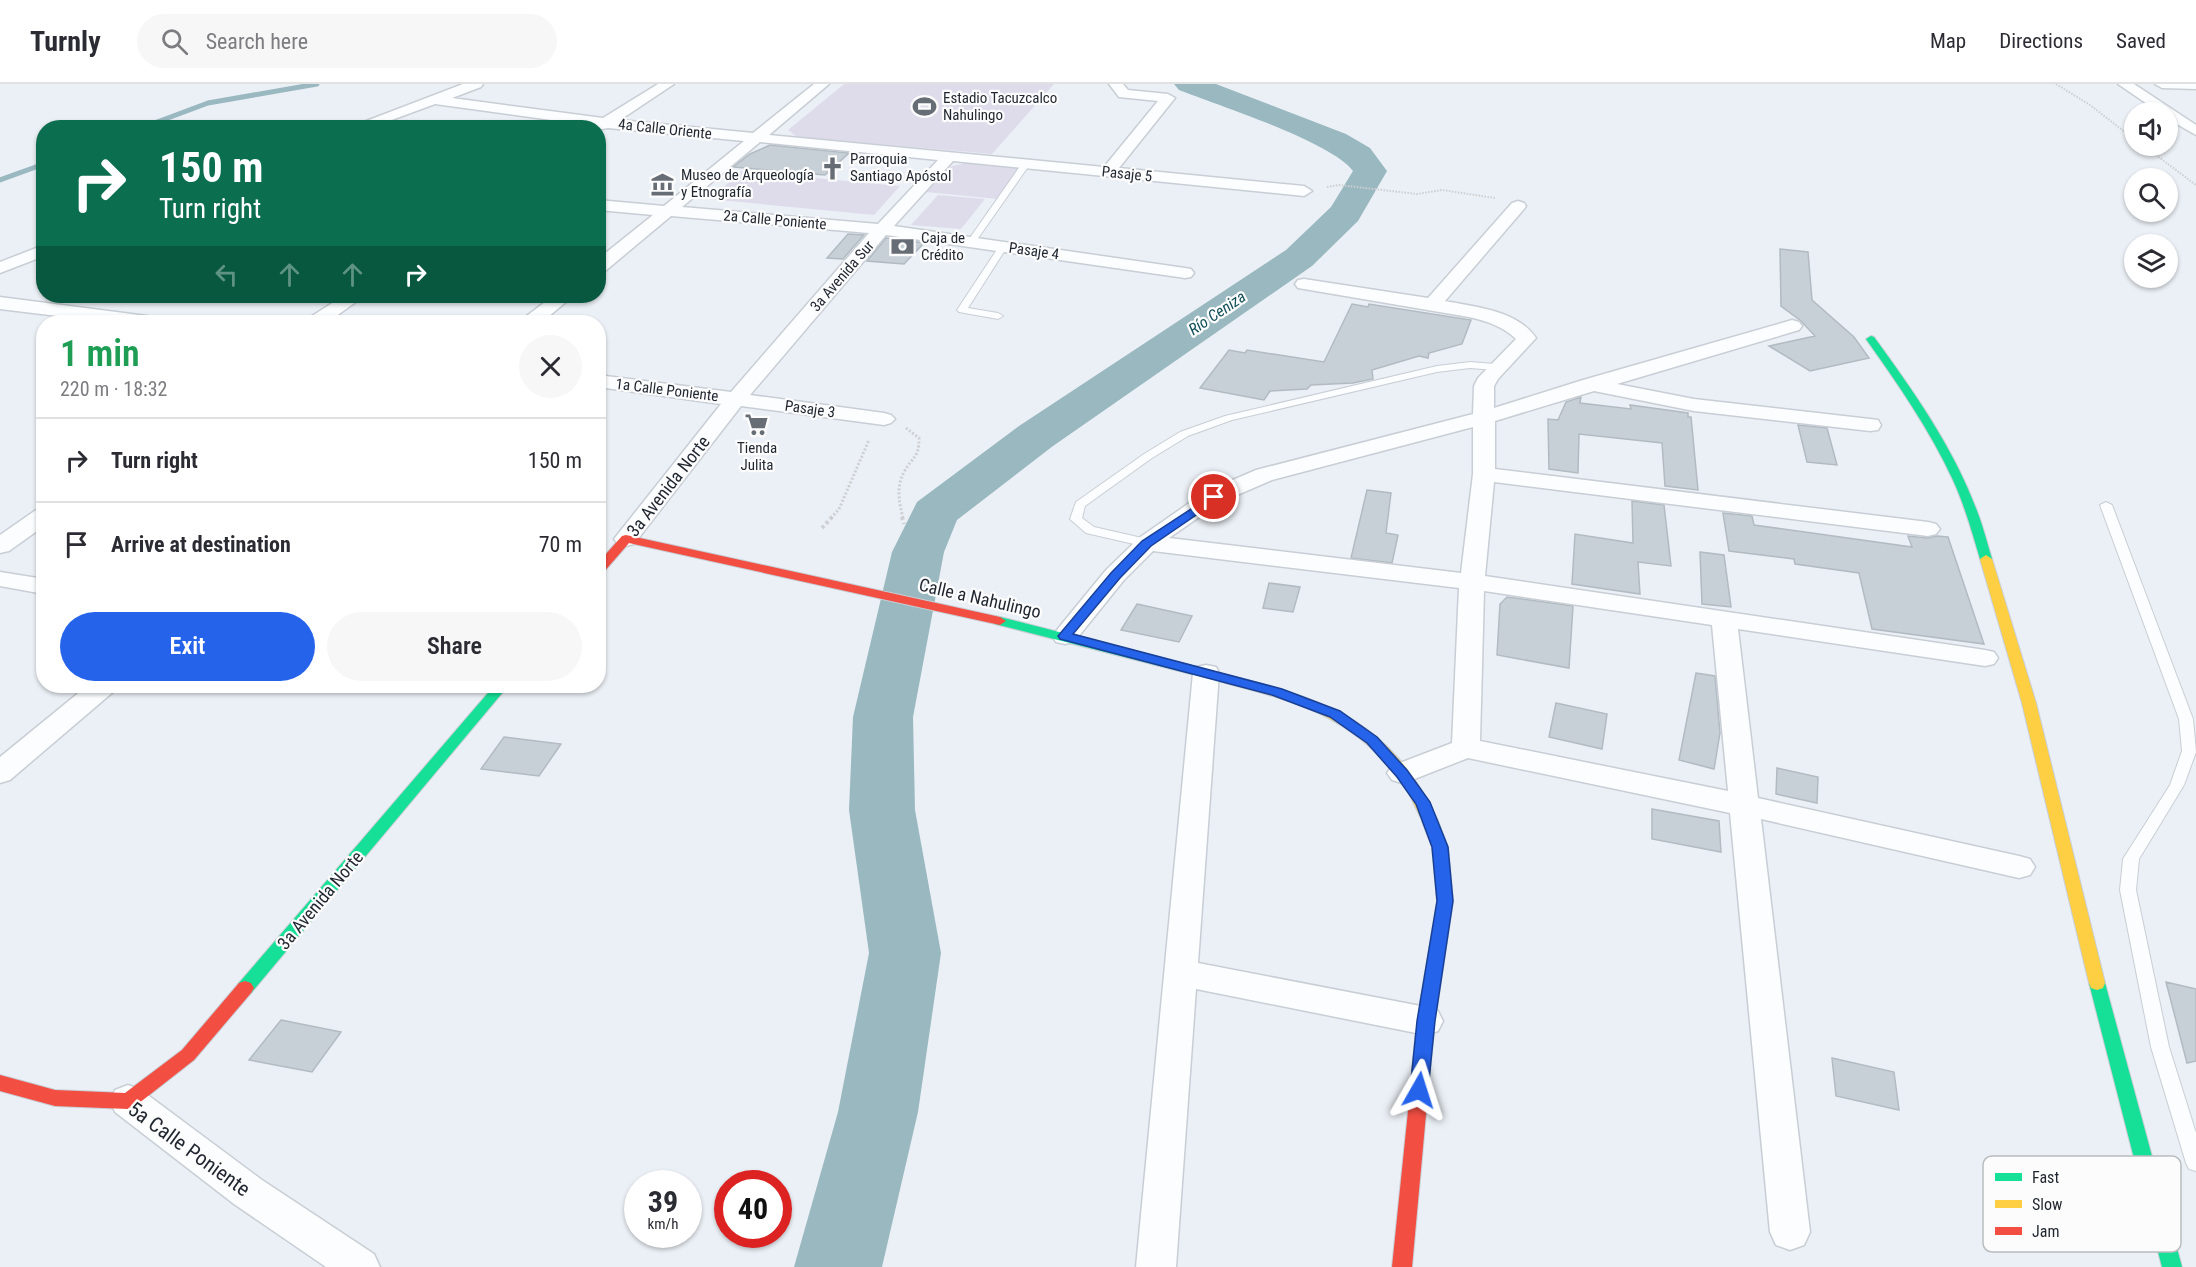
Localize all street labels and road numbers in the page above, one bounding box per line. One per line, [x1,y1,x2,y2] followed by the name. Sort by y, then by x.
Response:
[617,115,713,143] street label: 4a Calle Oriente
[1101,162,1153,186] street label: Pasaje 5
[723,207,827,233] street label: 2a Calle Poniente
[806,237,878,315] street label: 3a Avenida Sur
[1008,239,1060,263] street label: Pasaje 4
[615,375,719,405] street label: 1a Calle Poniente
[784,397,836,421] street label: Pasaje 3
[622,431,714,541] street label: 3a Avenida Norte
[917,574,1043,622] street label: Calle a Nahulingo
[273,847,367,953] street label: 3a Avenida Norte
[123,1097,255,1201] street label: 5a Calle Poniente

